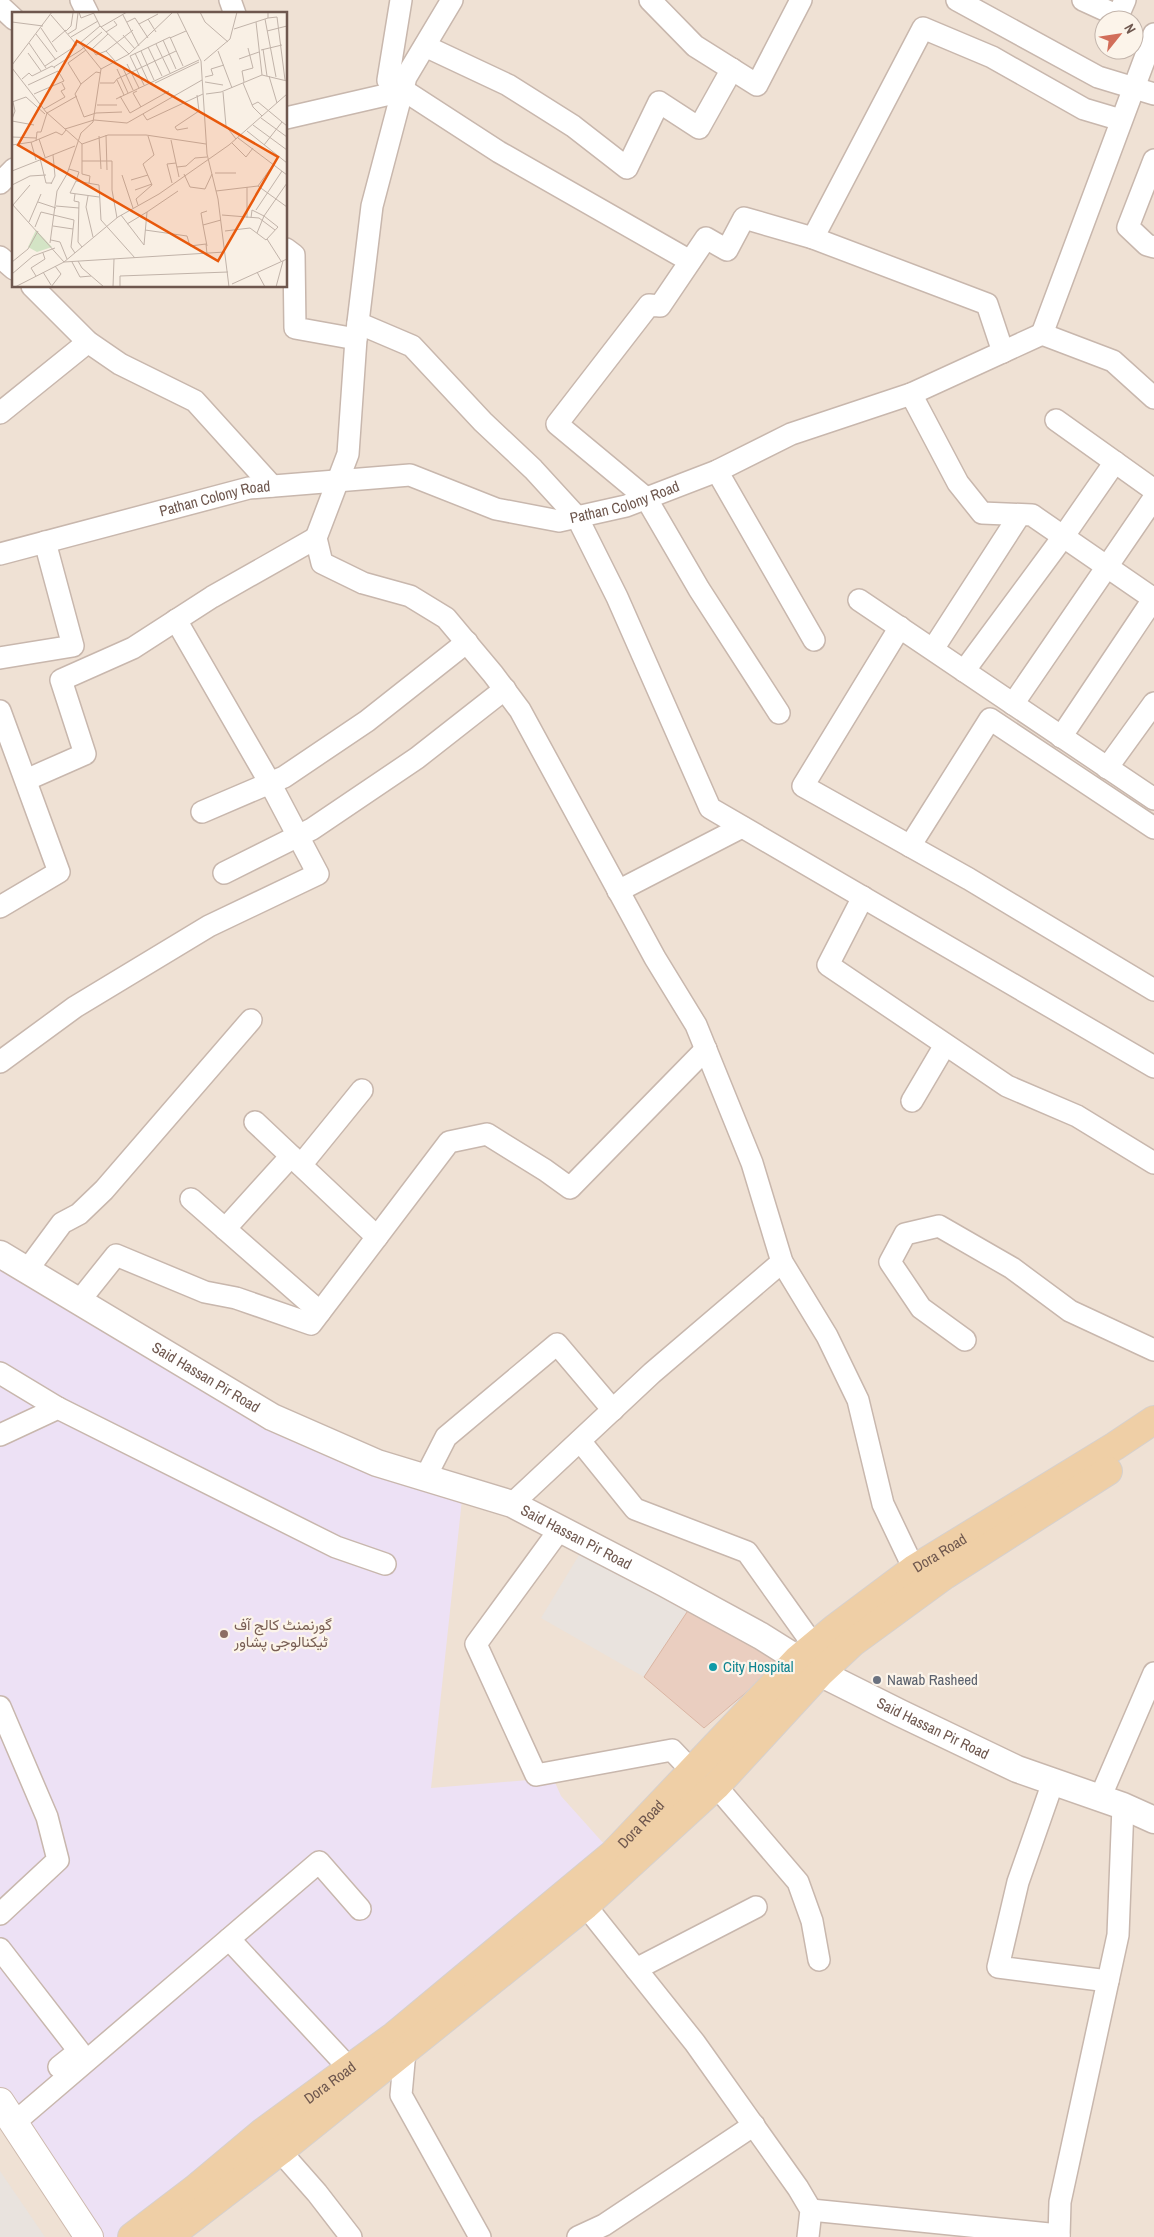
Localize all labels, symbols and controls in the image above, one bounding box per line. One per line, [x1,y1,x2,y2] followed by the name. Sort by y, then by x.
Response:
[1094,10,1144,60] north arrow
[12,12,288,288] inset map
[1120,20,1140,37] text: N
[157,475,271,521] street label: Pathan Colony Road
[568,475,682,528] street label: Pathan Colony Road
[148,1336,264,1417] street label: Said Hassan Pir Road
[517,1499,635,1574] street label: Said Hassan Pir Road
[909,1528,970,1577] street label: Dora Road
[233,1614,332,1652] place label: گورنمنٹ کالج آف ٹیکنالوجی پشاور
[218,1628,230,1640] marker: گورنمنٹ کالج آف ٹیکنالوجی پشاور
[723,1656,793,1677] place label: City Hospital
[707,1661,719,1673] marker: City Hospital
[887,1669,978,1690] place label: Nawab Rasheed
[871,1674,883,1686] marker: Nawab Rasheed
[873,1692,993,1764] street label: Said Hassan Pir Road
[613,1795,669,1853] street label: Dora Road
[299,2056,360,2109] street label: Dora Road

